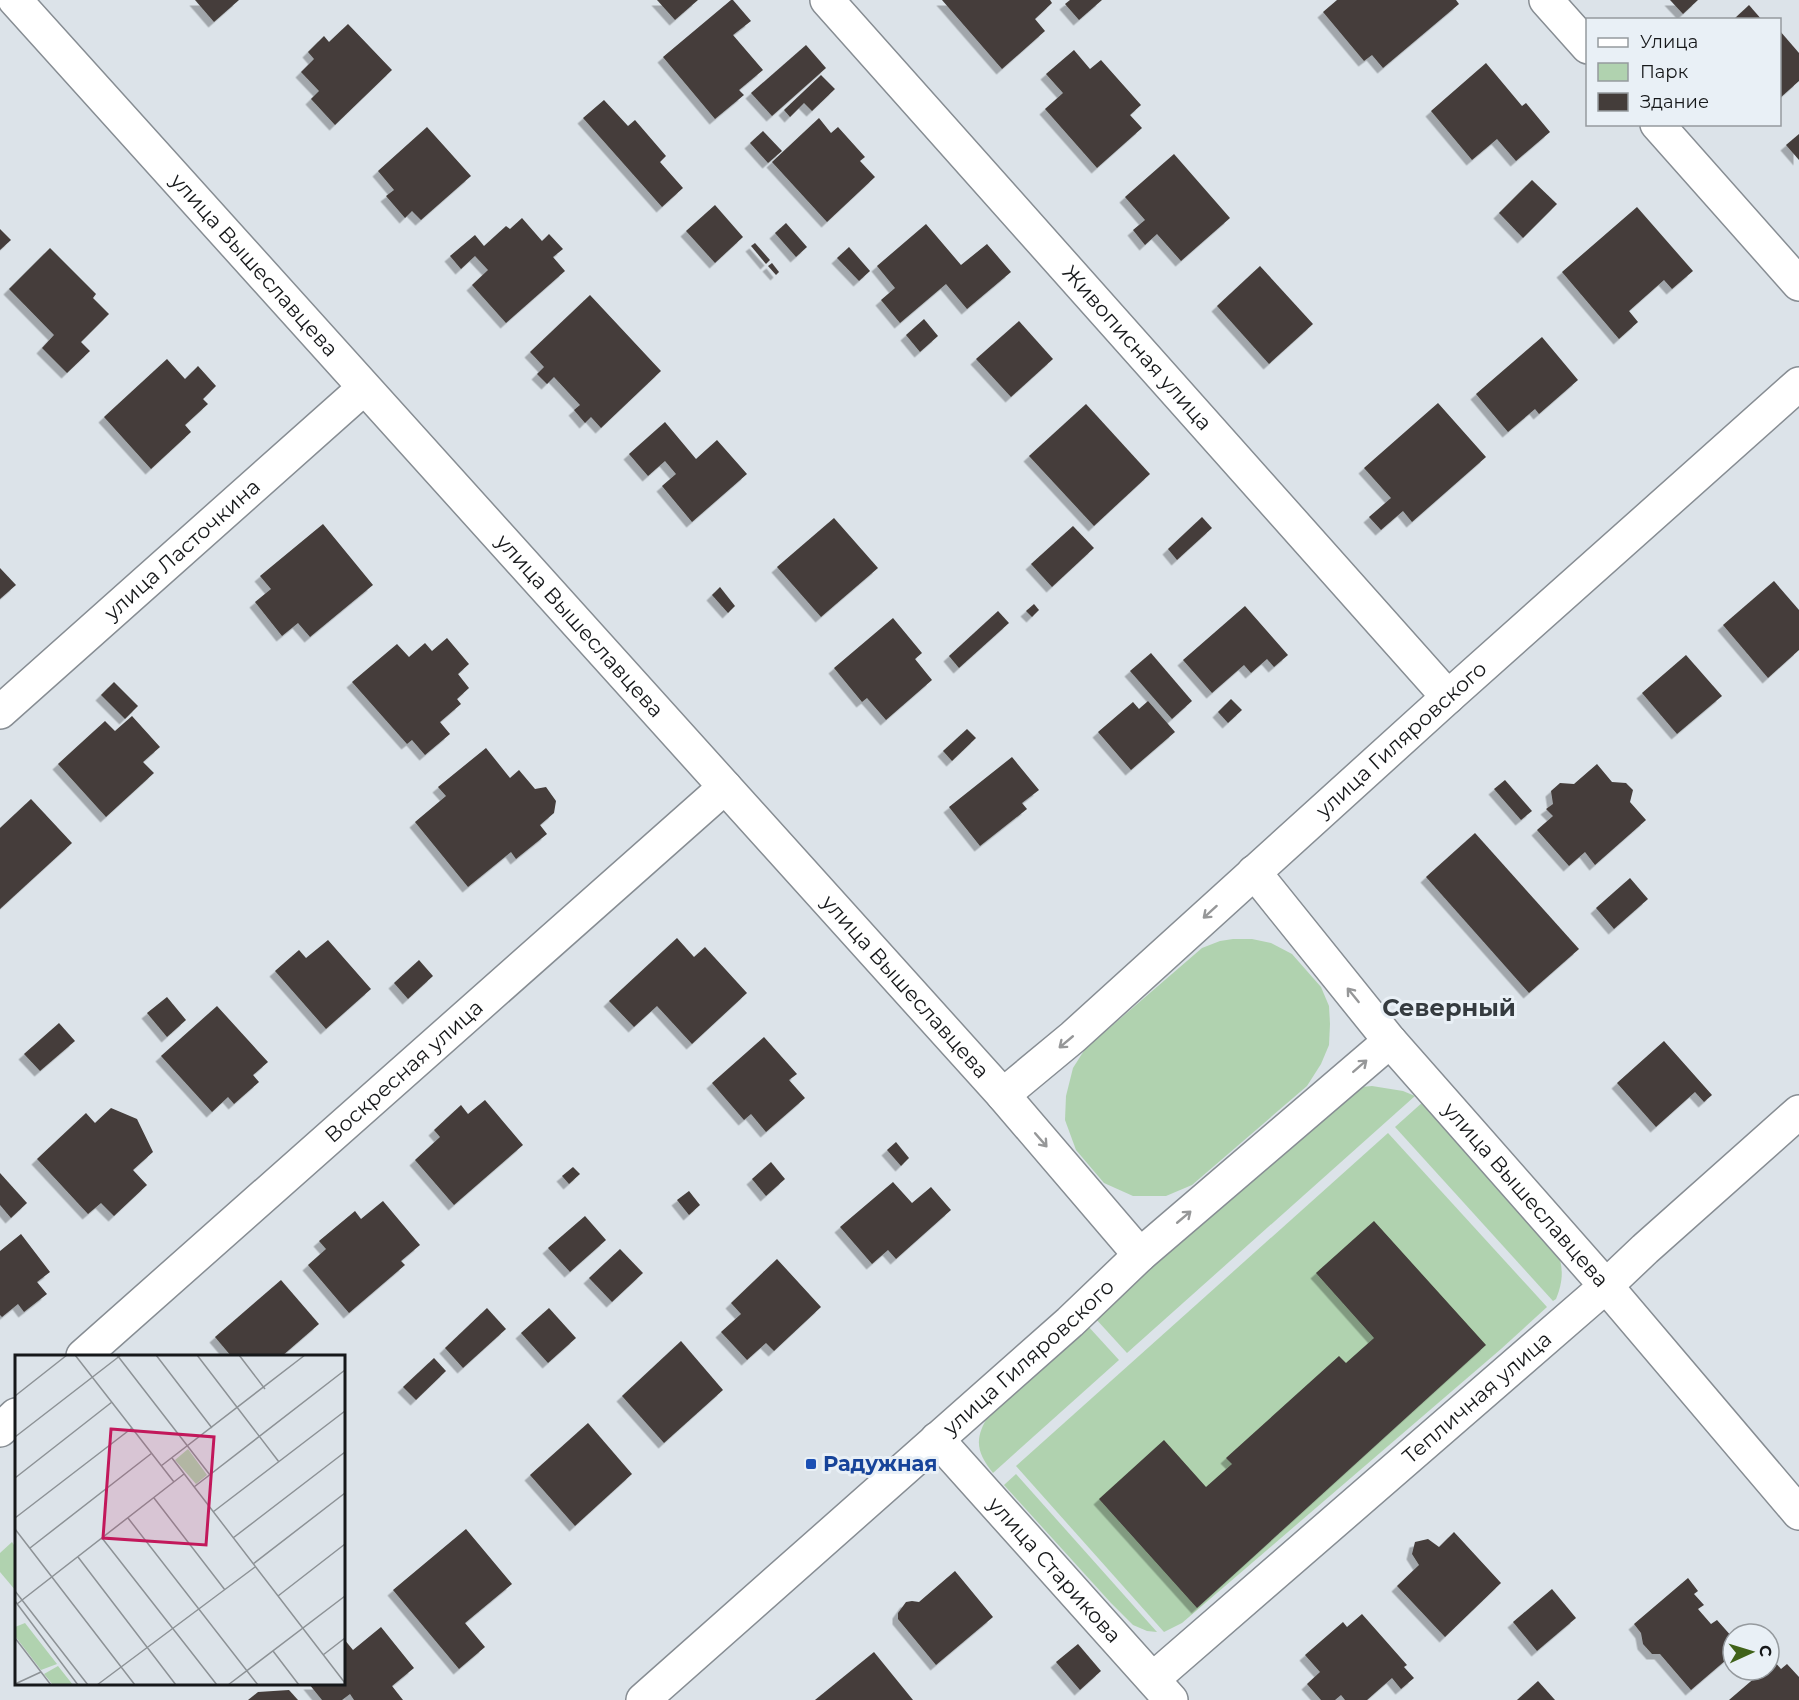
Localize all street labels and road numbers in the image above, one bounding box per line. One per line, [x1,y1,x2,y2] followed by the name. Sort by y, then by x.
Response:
[165,167,344,361] street label: улица Вышеславцева
[1057,260,1217,435] street label: Живописная улица
[98,474,265,626] street label: улица Ласточкина
[490,528,669,722] street label: улица Вышеславцева
[1310,656,1492,823] street label: улица Гиляровского
[816,889,995,1083] street label: улица Вышеславцева
[320,995,488,1148] street label: Воскресная улица
[1437,1096,1614,1292] street label: улица Вышеславцева
[937,1274,1119,1441] street label: улица Гиляровского
[1397,1326,1556,1469] street label: Тепличная улица
[982,1491,1127,1648] street label: улица Старикова

